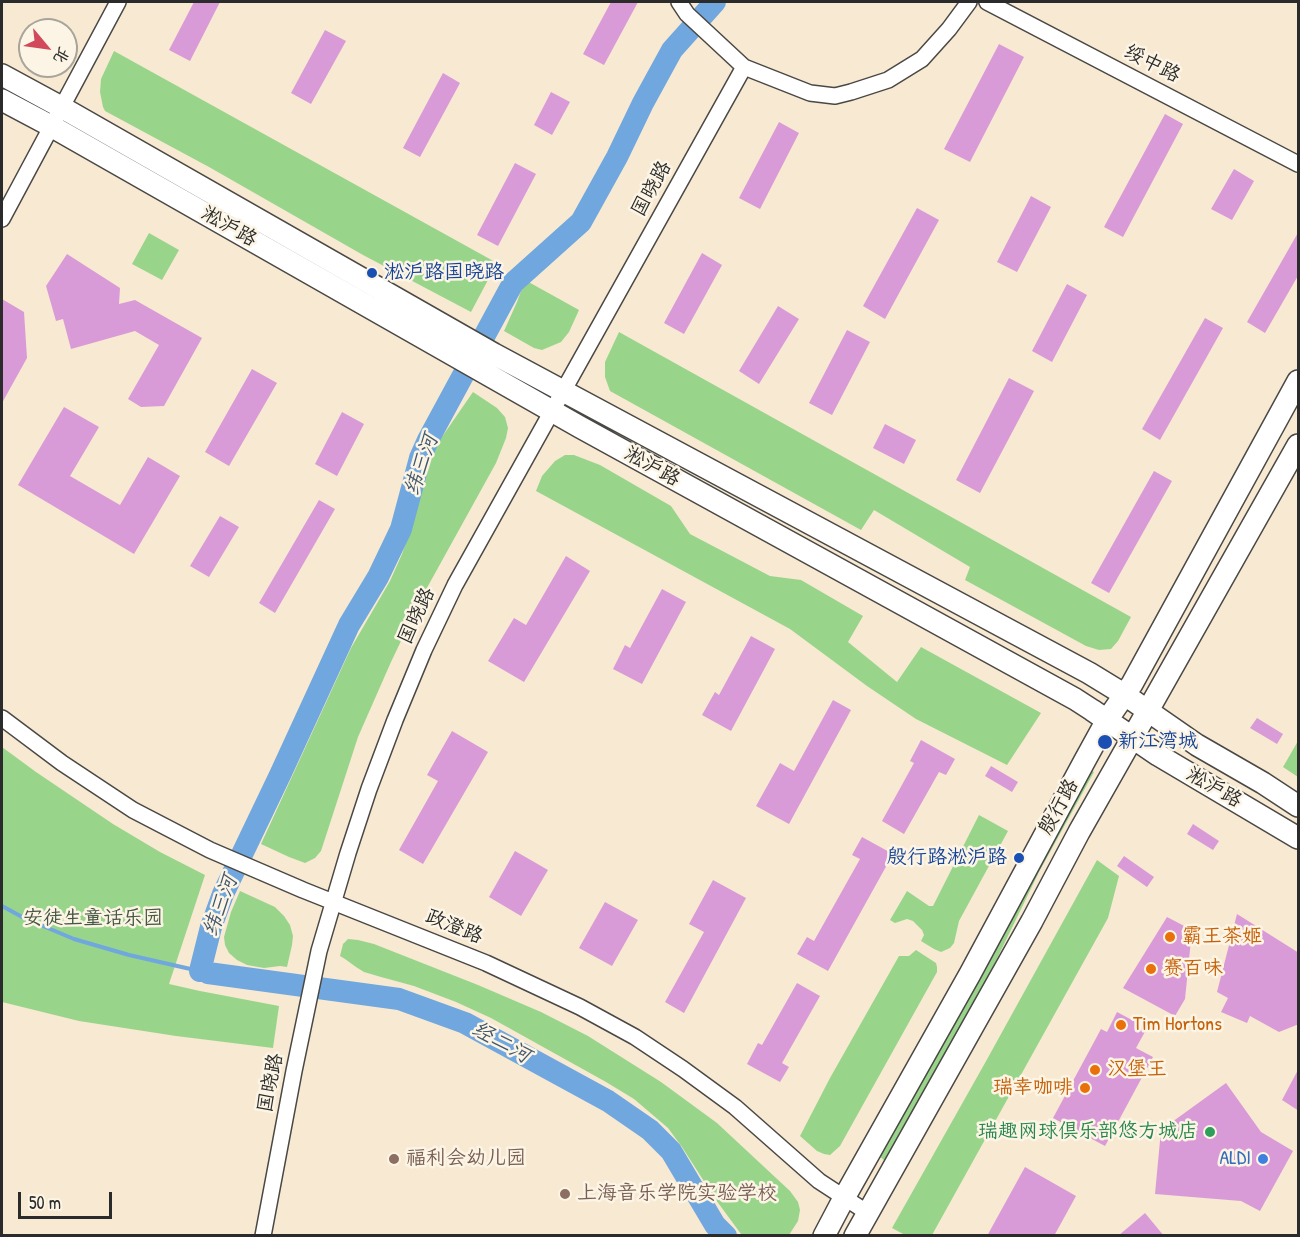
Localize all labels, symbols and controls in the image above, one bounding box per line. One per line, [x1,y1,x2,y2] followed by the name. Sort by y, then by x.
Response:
[18,18,78,78] north arrow
[1120,40,1184,88] street label: 绥中路
[48,43,76,68] text: 北
[627,157,677,221] street label: 国晓路
[197,202,261,252] street label: 淞沪路
[384,261,504,285] place label: 淞沪路国晓路
[365,266,379,280] marker: 淞沪路国晓路
[400,431,444,499] water label: 纬三河
[620,442,684,492] street label: 淞沪路
[393,584,441,648] street label: 国晓路
[1118,730,1198,754] place label: 新江湾城
[1096,733,1114,751] marker: 新江湾城
[1182,763,1246,813] street label: 淞沪路
[1034,775,1084,839] street label: 殷行路
[887,846,1007,870] place label: 殷行路淞沪路
[1012,851,1026,865] marker: 殷行路淞沪路
[198,872,244,940] water label: 纬三河
[422,905,486,949] street label: 政澄路
[23,907,163,931] park label: 安徒生童话乐园
[1182,925,1262,949] place label: 霸王茶姬
[1163,930,1177,944] marker: 霸王茶姬
[1163,957,1223,981] place label: 赛百味
[1144,962,1158,976] marker: 赛百味
[1133,1013,1222,1037] place label: Tim Hortons
[467,1017,535,1069] water label: 经二河
[1114,1018,1128,1032] marker: Tim Hortons
[253,1051,289,1115] street label: 国晓路
[1107,1058,1167,1082] place label: 汉堡王
[1088,1063,1102,1077] marker: 汉堡王
[993,1076,1073,1100] place label: 瑞幸咖啡
[1078,1081,1092,1095] marker: 瑞幸咖啡
[978,1120,1198,1144] place label: 瑞趣网球俱乐部悠方城店
[1203,1125,1217,1139] marker: 瑞趣网球俱乐部悠方城店
[406,1147,526,1171] place label: 福利会幼儿园
[1220,1147,1251,1171] place label: ALDI
[387,1152,401,1166] marker: 福利会幼儿园
[1256,1152,1270,1166] marker: ALDI
[21,1180,116,1218] scale bar
[577,1182,777,1206] place label: 上海音乐学院实验学校
[558,1187,572,1201] marker: 上海音乐学院实验学校
[29,1190,61,1215] text: 50 m

